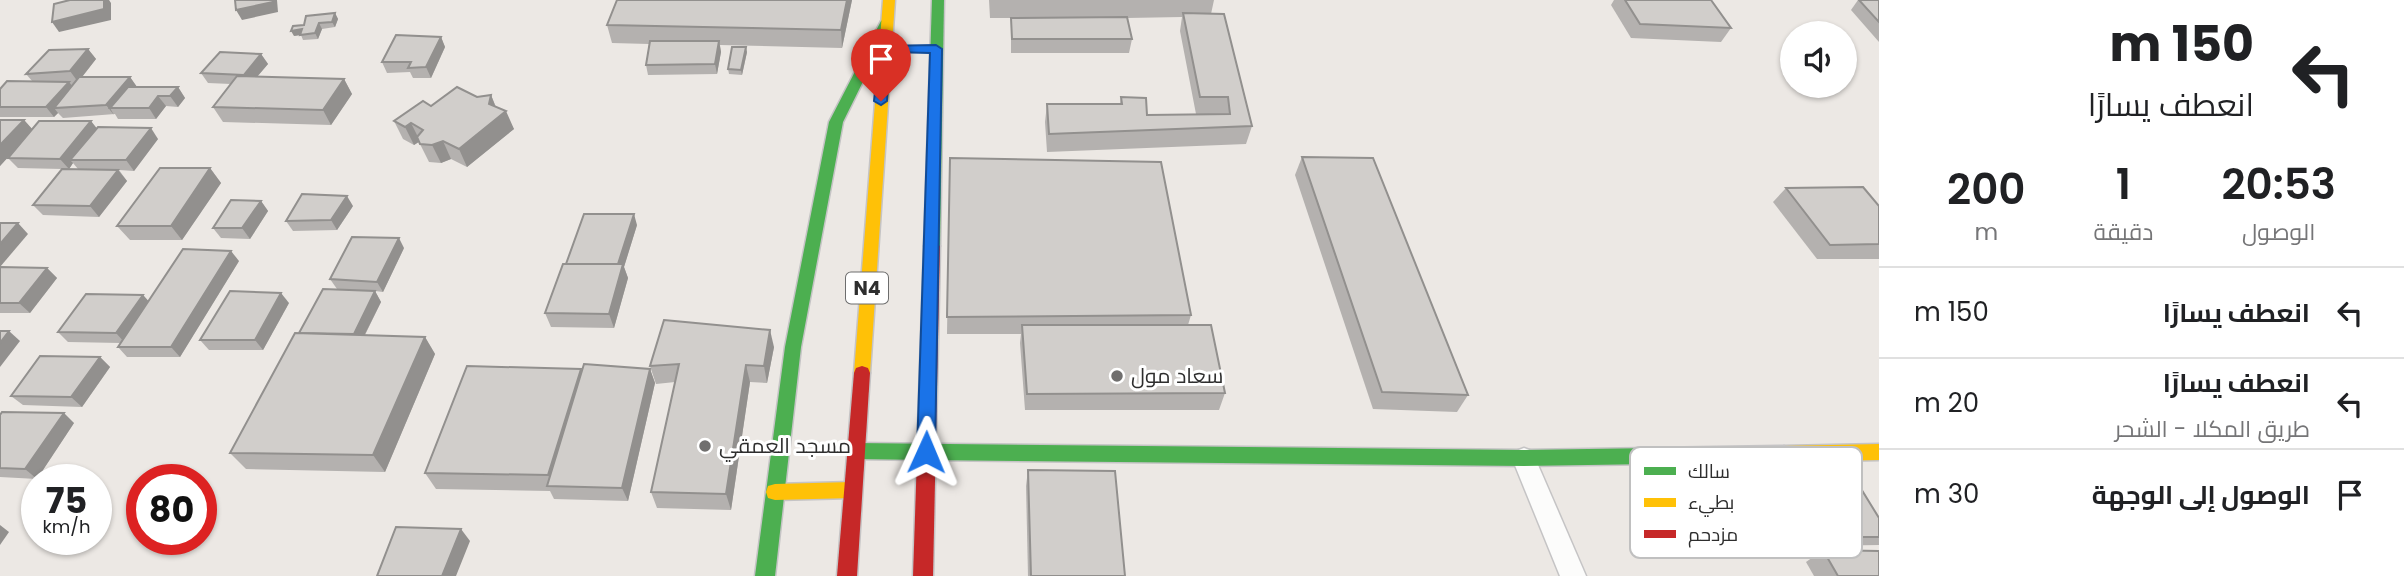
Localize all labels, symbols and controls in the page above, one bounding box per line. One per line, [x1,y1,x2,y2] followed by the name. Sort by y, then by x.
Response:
[2109,10,2254,78] text: 150 m
[1780,21,1857,98] map controls
[1780,21,1857,98] button: sound
[2278,28,2369,119] icon: left
[851,29,911,101] pin
[862,40,900,78] icon: arrive
[2088,82,2254,127] text: انعطف يسارًا
[2116,155,2131,214] text: 1
[2221,155,2336,214] text: 20:53
[1947,160,2025,219] text: 200
[1974,216,1998,248] text: m
[2094,216,2153,248] text: دقيقة
[2242,216,2315,248] text: الوصول
[846,272,888,304] road number: N4
[1914,294,1989,330] text: 150 m
[2331,294,2369,332] icon: left
[2163,295,2310,331] text: انعطف يسارًا
[1131,361,1223,390] place label: سعاد مول
[2163,365,2310,401] text: انعطف يسارًا
[1109,368,1125,384] marker: سعاد مول
[1914,385,1979,421] text: 20 m
[2331,385,2369,423] icon: left
[2115,413,2310,445] text: طريق المكلا - الشحر
[889,415,963,489] position arrow
[719,431,851,462] place label: مسجد العمقي
[697,438,713,454] marker: مسجد العمقي
[1630,447,1862,558] legend
[1688,458,1730,485] text: سالك
[126,464,217,555] speed limit sign: 80
[46,476,87,525] text: 75
[1914,476,1979,512] text: 30 m
[2331,476,2369,514] icon: arrive
[2092,477,2310,513] text: الوصول إلى الوجهة
[1688,489,1734,517] text: بطيء
[43,514,90,539] text: km/h
[1688,521,1738,548] text: مزدحم

